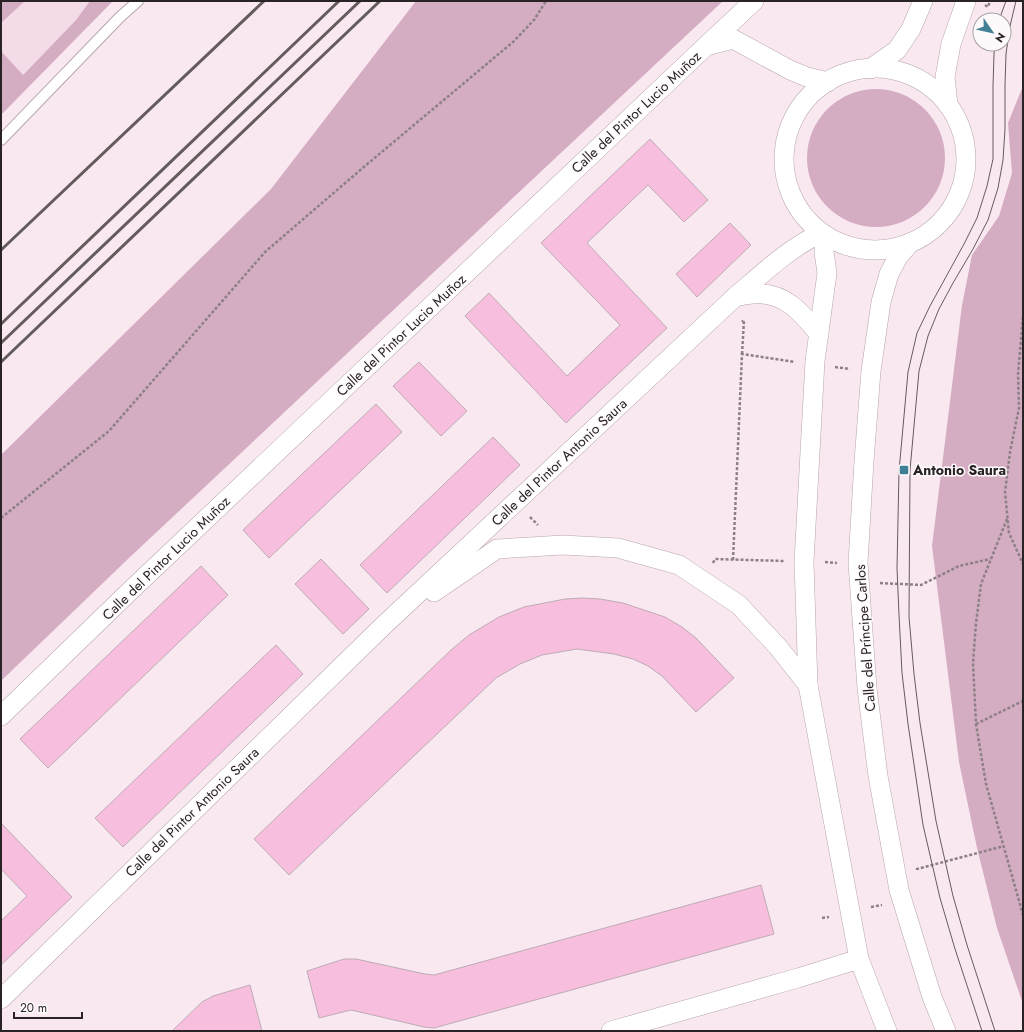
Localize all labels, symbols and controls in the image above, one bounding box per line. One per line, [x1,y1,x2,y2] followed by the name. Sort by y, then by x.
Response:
[972,12,1012,52] north arrow
[991,29,1009,46] text: N
[567,46,706,178] street label: Calle del Pintor Lucio Muñoz
[332,269,471,401] street label: Calle del Pintor Lucio Muñoz
[487,394,631,530] street label: Calle del Pintor Antonio Saura
[912,460,1006,480] place label: Antonio Saura
[898,464,910,476] marker: Antonio Saura
[98,491,235,625] street label: Calle del Pintor Lucio Muñoz
[850,563,880,712] street label: Calle del Príncipe Carlos
[121,743,263,881] street label: Calle del Pintor Antonio Saura
[14,994,82,1020] scale bar
[20,999,47,1017] text: 20 m

